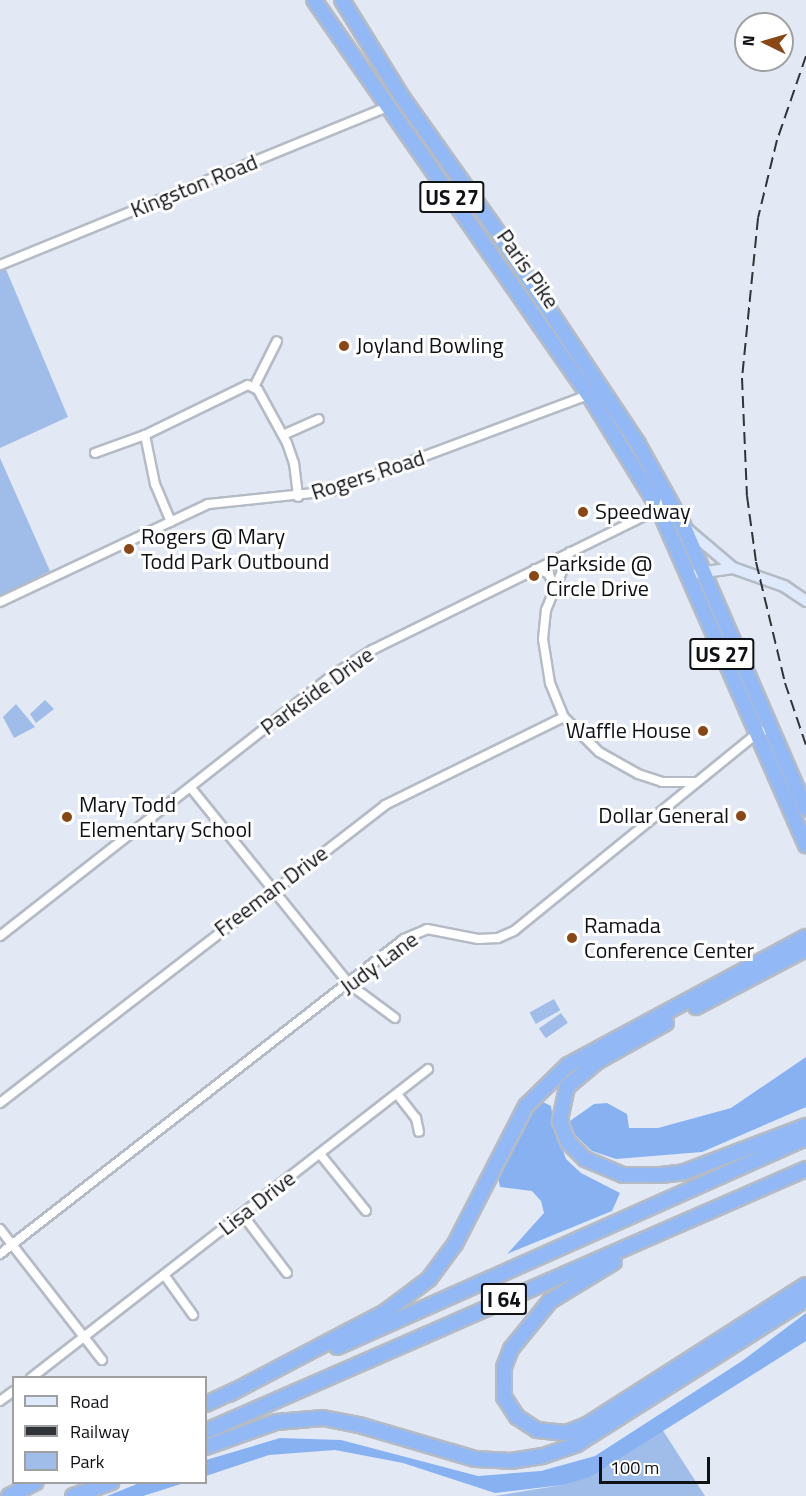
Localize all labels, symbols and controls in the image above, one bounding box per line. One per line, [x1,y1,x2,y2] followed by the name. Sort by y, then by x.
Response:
[734,12,794,72] north arrow
[736,34,760,47] text: N
[127,149,261,223] street label: Kingston Road
[419,179,485,215] road number: US 27
[491,224,565,314] street label: Paris Pike
[356,333,504,359] place label: Joyland Bowling
[337,339,351,353] marker: Joyland Bowling
[308,444,428,506] street label: Rogers Road
[595,499,691,525] place label: Speedway
[576,505,590,519] marker: Speedway
[141,523,329,574] place label: Rogers @ Mary Todd Park Outbound
[122,542,136,556] marker: Rogers @ Mary Todd Park Outbound
[546,550,652,602] place label: Parkside @ Circle Drive
[527,569,541,583] marker: Parkside @ Circle Drive
[689,636,755,672] road number: US 27
[255,641,379,741] street label: Parkside Drive
[566,718,691,744] place label: Waffle House
[696,724,710,738] marker: Waffle House
[79,791,252,842] place label: Mary Todd Elementary School
[598,803,729,829] place label: Dollar General
[734,809,748,823] marker: Dollar General
[60,810,74,824] marker: Mary Todd Elementary School
[209,840,333,942] street label: Freeman Drive
[584,912,754,963] place label: Ramada Conference Center
[335,926,423,1000] street label: Judy Lane
[565,931,579,945] marker: Ramada Conference Center
[214,1165,300,1241] street label: Lisa Drive
[480,1281,528,1317] road number: I 64
[12,1376,207,1484] legend
[70,1388,109,1415] text: Road
[70,1418,129,1445] text: Railway
[602,1445,713,1483] scale bar
[70,1448,104,1475] text: Park
[610,1454,659,1481] text: 100 m

